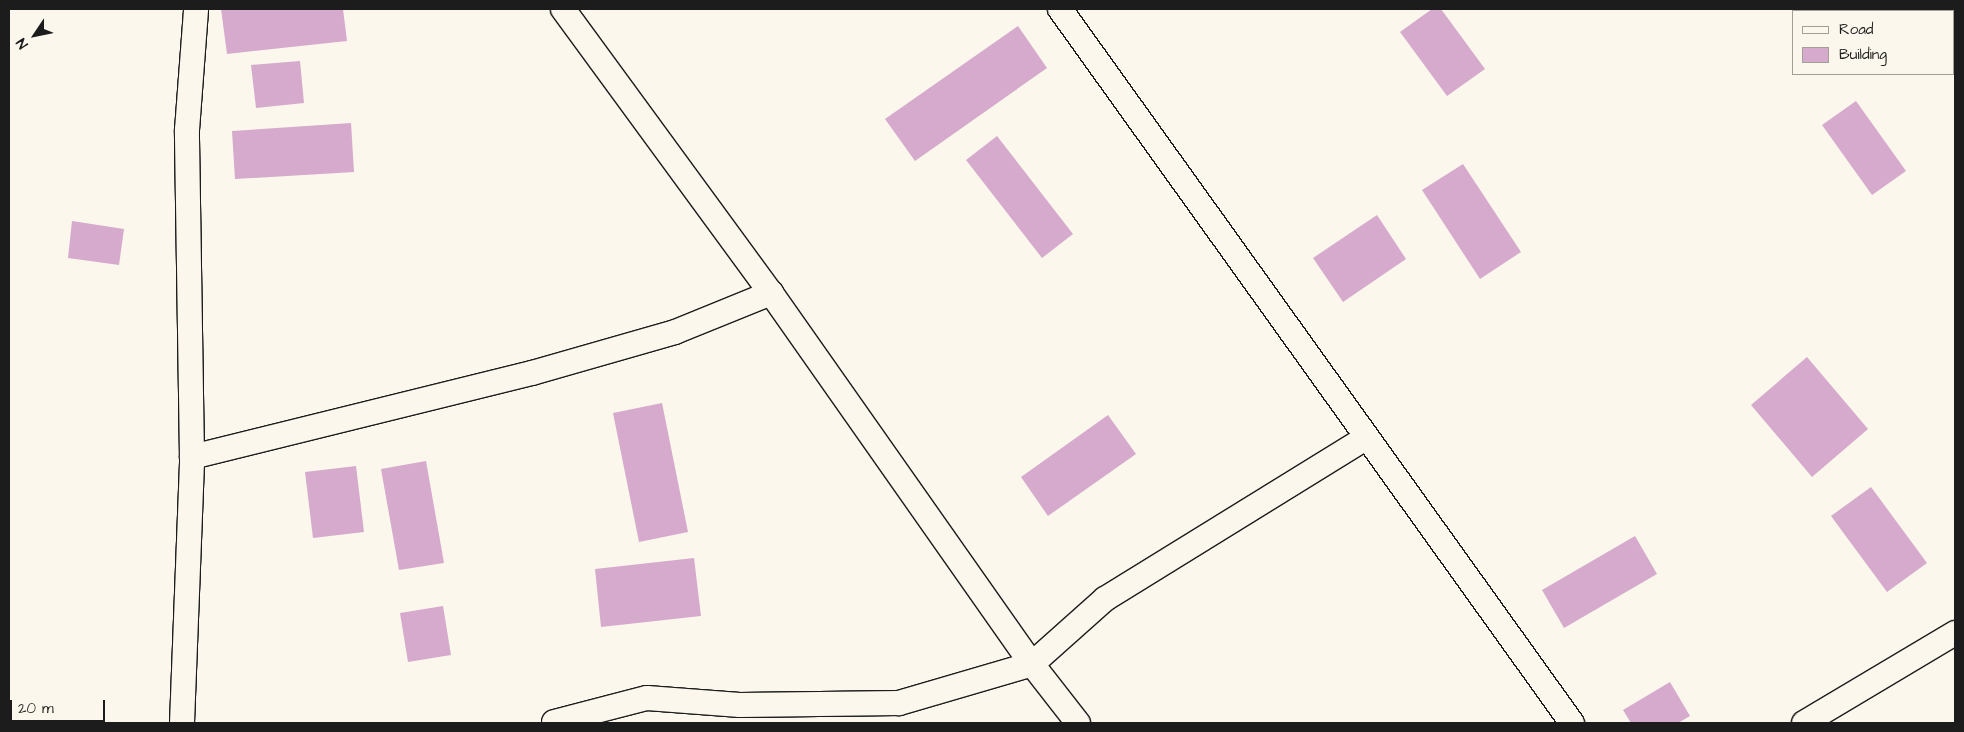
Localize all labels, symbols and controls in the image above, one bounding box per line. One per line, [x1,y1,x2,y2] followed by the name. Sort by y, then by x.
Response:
[10,10,60,60] north arrow
[1792,10,1954,75] legend
[1839,19,1873,40] text: Road
[12,34,33,53] text: N
[1839,44,1887,65] text: Building
[12,690,108,722] scale bar
[18,698,54,719] text: 20 m

